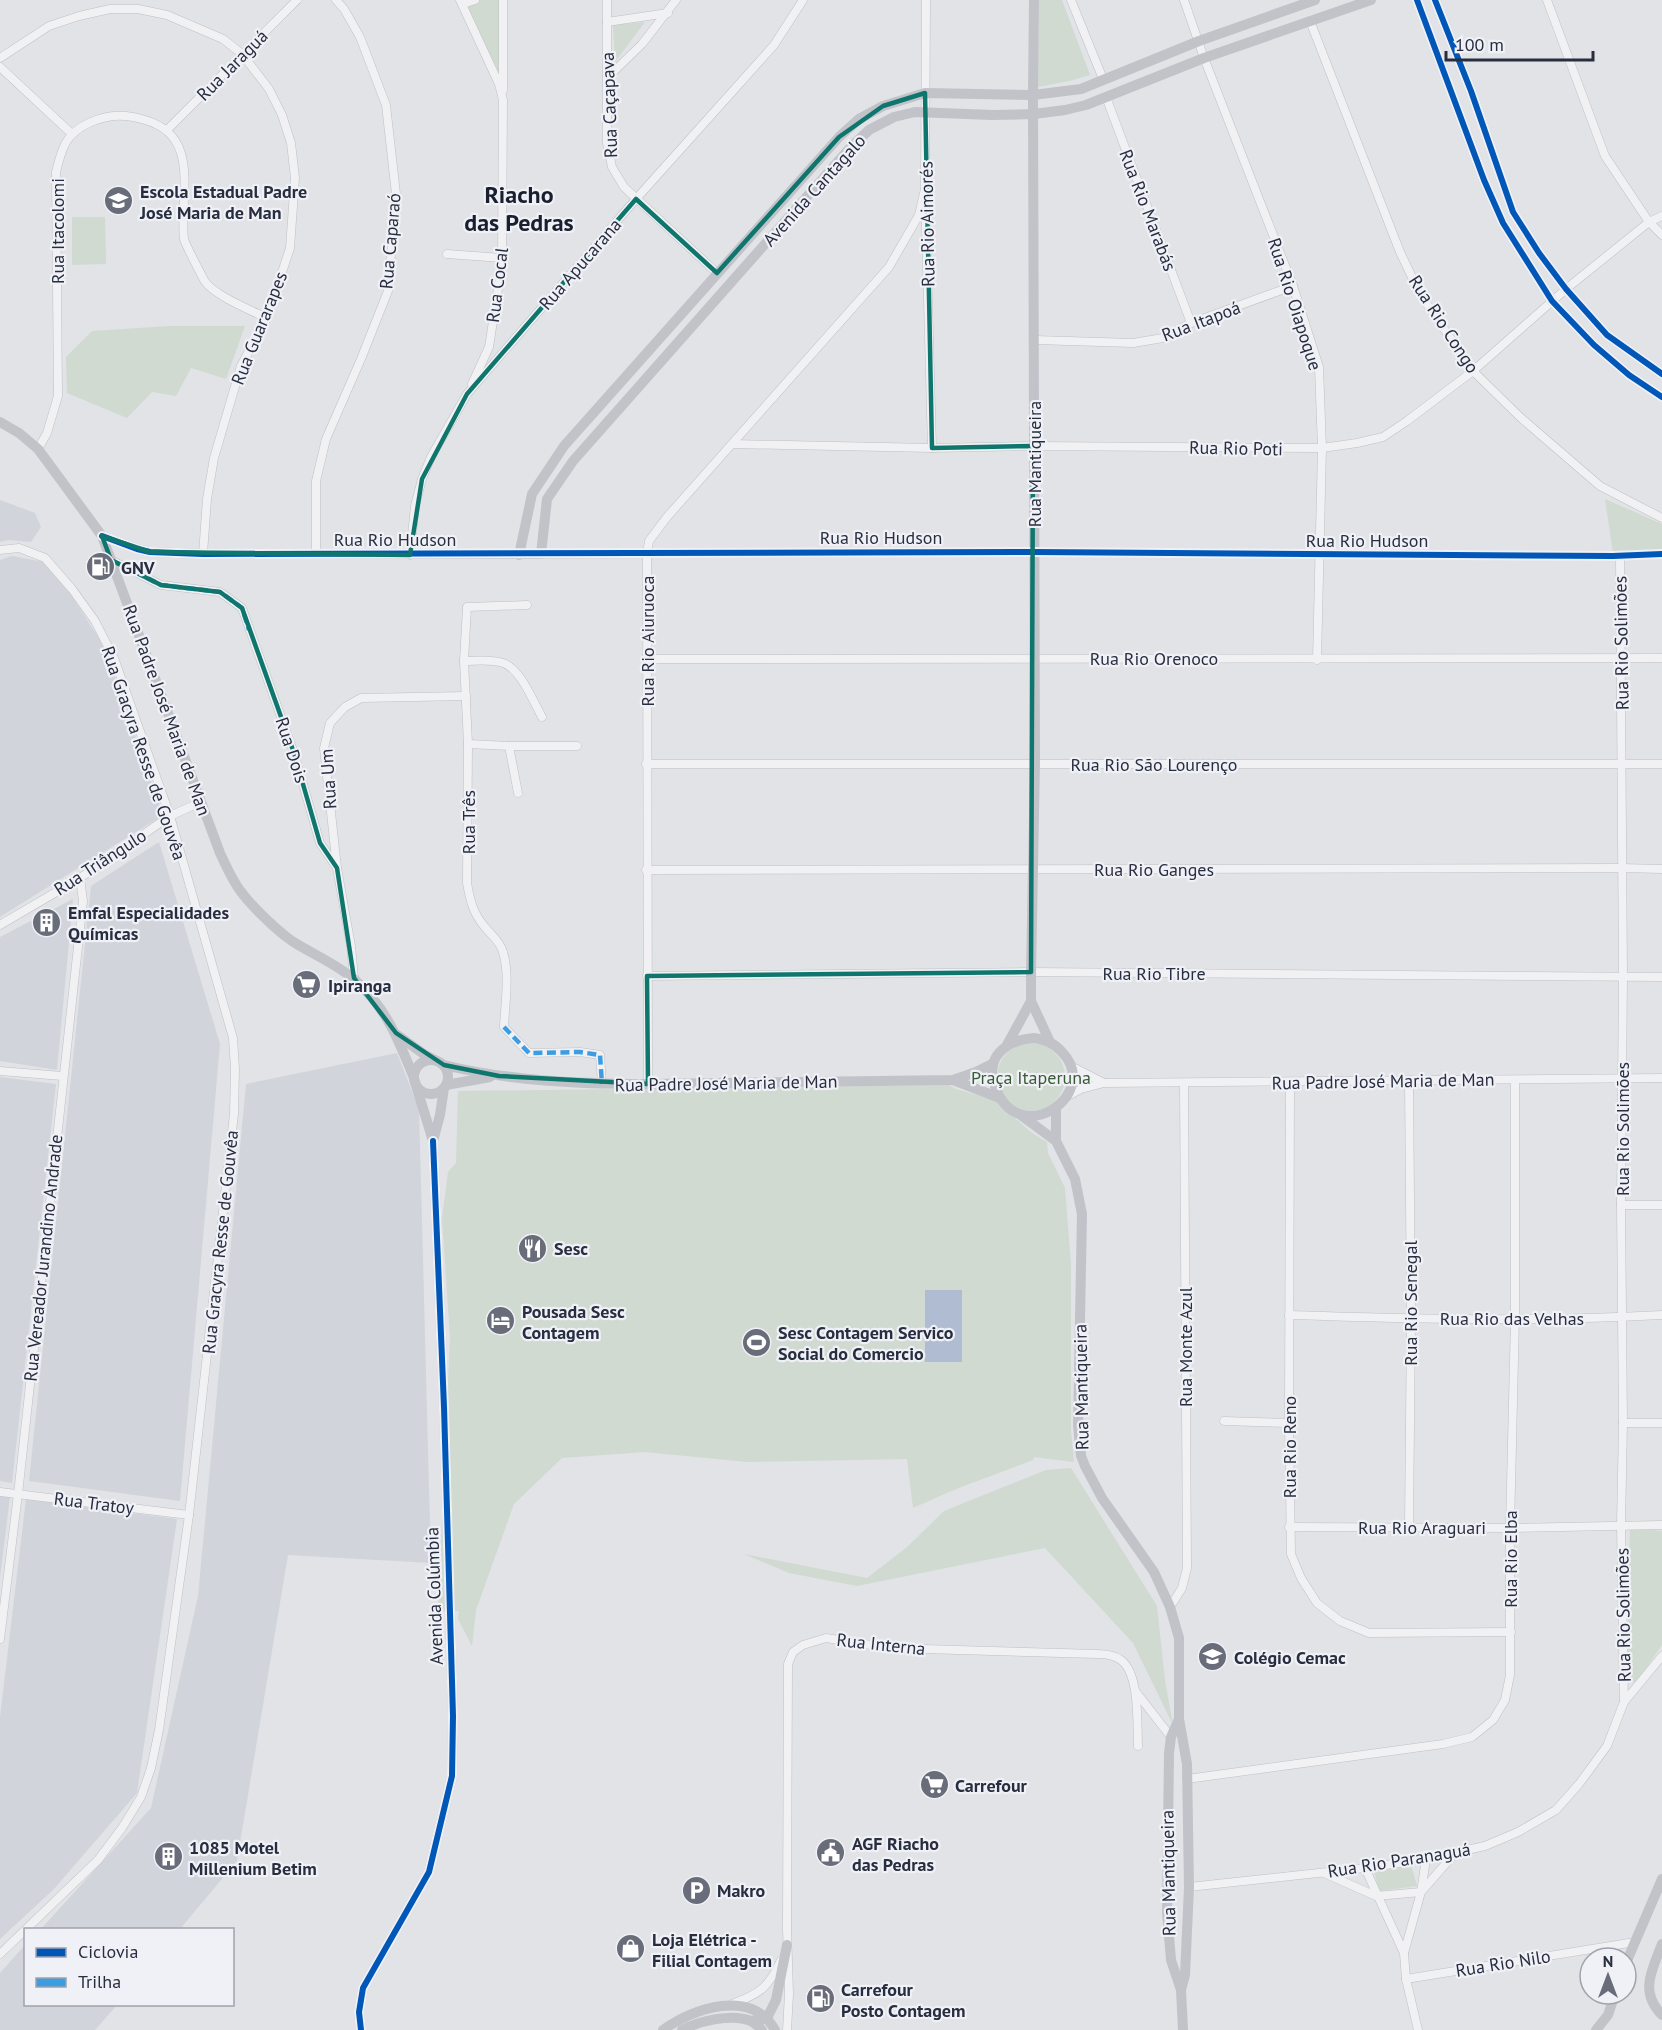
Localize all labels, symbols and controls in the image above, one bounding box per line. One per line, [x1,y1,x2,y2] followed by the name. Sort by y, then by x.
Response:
[1446,24,1593,62] scale bar
[192,25,272,105] street label: Rua Jaraguá
[1455,33,1504,56] text: 100 m
[596,52,622,158] street label: Rua Caçapava
[758,129,870,251] street label: Avenida Cantagalo
[1114,146,1182,274] street label: Rua Rio Marabás
[914,161,940,287] street label: Rua Rio Aimorés
[46,178,69,284] street label: Rua Itacolomi
[464,179,574,238] district label: Riacho das Pedras
[139,180,307,224] place label: Escola Estadual Padre José Maria de Man
[103,185,135,217] school or university icon: Escola Estadual Padre José Maria de Man
[374,192,406,290] street label: Rua Caparaó
[534,213,626,315] street label: Rua Apucarana
[1263,235,1327,373] street label: Rua Rio Oiapoque
[481,245,513,324] street label: Rua Cocal
[226,268,292,388] street label: Rua Guararapes
[1404,271,1484,377] street label: Rua Rio Congo
[1158,295,1244,347] street label: Rua Itapoá
[1023,401,1046,527] street label: Rua Mantiqueira
[1189,436,1283,460] street label: Rua Rio Poti
[820,526,942,549] street label: Rua Rio Hudson
[334,528,456,551] street label: Rua Rio Hudson
[1306,529,1428,552] street label: Rua Rio Hudson
[84,551,116,583] fuel station icon: GNV
[121,556,155,579] place label: GNV
[636,576,659,706] street label: Rua Rio Aiuruoca
[1608,576,1634,710] street label: Rua Rio Solimões
[118,601,216,819] street label: Rua Padre José Maria de Man
[97,643,191,863] street label: Rua Gracyra Resse de Gouvêa
[1090,647,1218,670] street label: Rua Rio Orenoco
[271,714,313,786] street label: Rua Dois
[314,748,342,810] street label: Rua Um
[1071,753,1237,776] street label: Rua Rio São Lourenço
[457,790,480,854] street label: Rua Três
[49,824,151,900] street label: Rua Triângulo
[1094,858,1214,881] street label: Rua Rio Ganges
[68,901,229,945] place label: Emfal Especialidades Químicas
[31,906,63,938] building icon: Emfal Especialidades Químicas
[1102,962,1206,985] street label: Rua Rio Tibre
[291,969,323,1001] supermarket icon: Ipiranga
[328,974,391,997] place label: Ipiranga
[1611,1062,1634,1196] street label: Rua Rio Solimões
[971,1066,1091,1089] park label: Praça Itaperuna
[1271,1068,1495,1094] street label: Rua Padre José Maria de Man
[614,1070,838,1096] street label: Rua Padre José Maria de Man
[197,1129,243,1355] street label: Rua Gracyra Resse de Gouvêa
[19,1133,67,1383] street label: Rua Vereador Jurandino Andrade
[517,1232,549,1264] restaurant icon: Sesc
[554,1237,588,1260] place label: Sesc
[1399,1240,1422,1366] street label: Rua Rio Senegal
[1174,1286,1197,1407] street label: Rua Monte Azul
[522,1300,625,1344] place label: Pousada Sesc Contagem
[485,1305,517,1337] hotel icon: Pousada Sesc Contagem
[1440,1307,1584,1330] street label: Rua Rio das Velhas
[778,1321,954,1365] place label: Sesc Contagem Servico Social do Comercio
[1068,1324,1094,1450] street label: Rua Mantiqueira
[741,1326,773,1358] sports icon: Sesc Contagem Servico Social do Comercio
[1278,1396,1301,1498] street label: Rua Rio Reno
[53,1487,136,1519] street label: Rua Tratoy
[1499,1510,1522,1608] street label: Rua Rio Elba
[1358,1516,1486,1539] street label: Rua Rio Araguari
[420,1527,448,1665] street label: Avenida Colúmbia
[1610,1548,1636,1682] street label: Rua Rio Solimões
[836,1628,926,1660] street label: Rua Interna
[1197,1641,1229,1673] school or university icon: Colégio Cemac
[1234,1646,1346,1669] place label: Colégio Cemac
[918,1769,950,1801] supermarket icon: Carrefour
[955,1774,1028,1797] place label: Carrefour
[1155,1810,1181,1936] street label: Rua Mantiqueira
[852,1832,939,1876] place label: AGF Riacho das Pedras
[189,1836,317,1880] place label: 1085 Motel Millenium Betim
[815,1837,847,1869] public building icon: AGF Riacho das Pedras
[1326,1837,1472,1883] street label: Rua Rio Paranaguá
[152,1841,184,1873] building icon: 1085 Motel Millenium Betim
[680,1874,712,1906] parking icon: Makro
[717,1879,765,1902] place label: Makro
[24,1928,234,2006] legend
[652,1928,772,1972] place label: Loja Elétrica - Filial Contagem
[615,1933,647,1965] shop icon: Loja Elétrica - Filial Contagem
[78,1940,138,1963] text: Ciclovia
[1454,1944,1552,1982] street label: Rua Rio Nilo
[1578,1946,1638,2006] north arrow
[1603,1951,1613,1971] text: N
[78,1970,121,1993] text: Trilha
[841,1978,965,2022] place label: Carrefour Posto Contagem
[804,1983,836,2015] fuel station icon: Carrefour Posto Contagem

